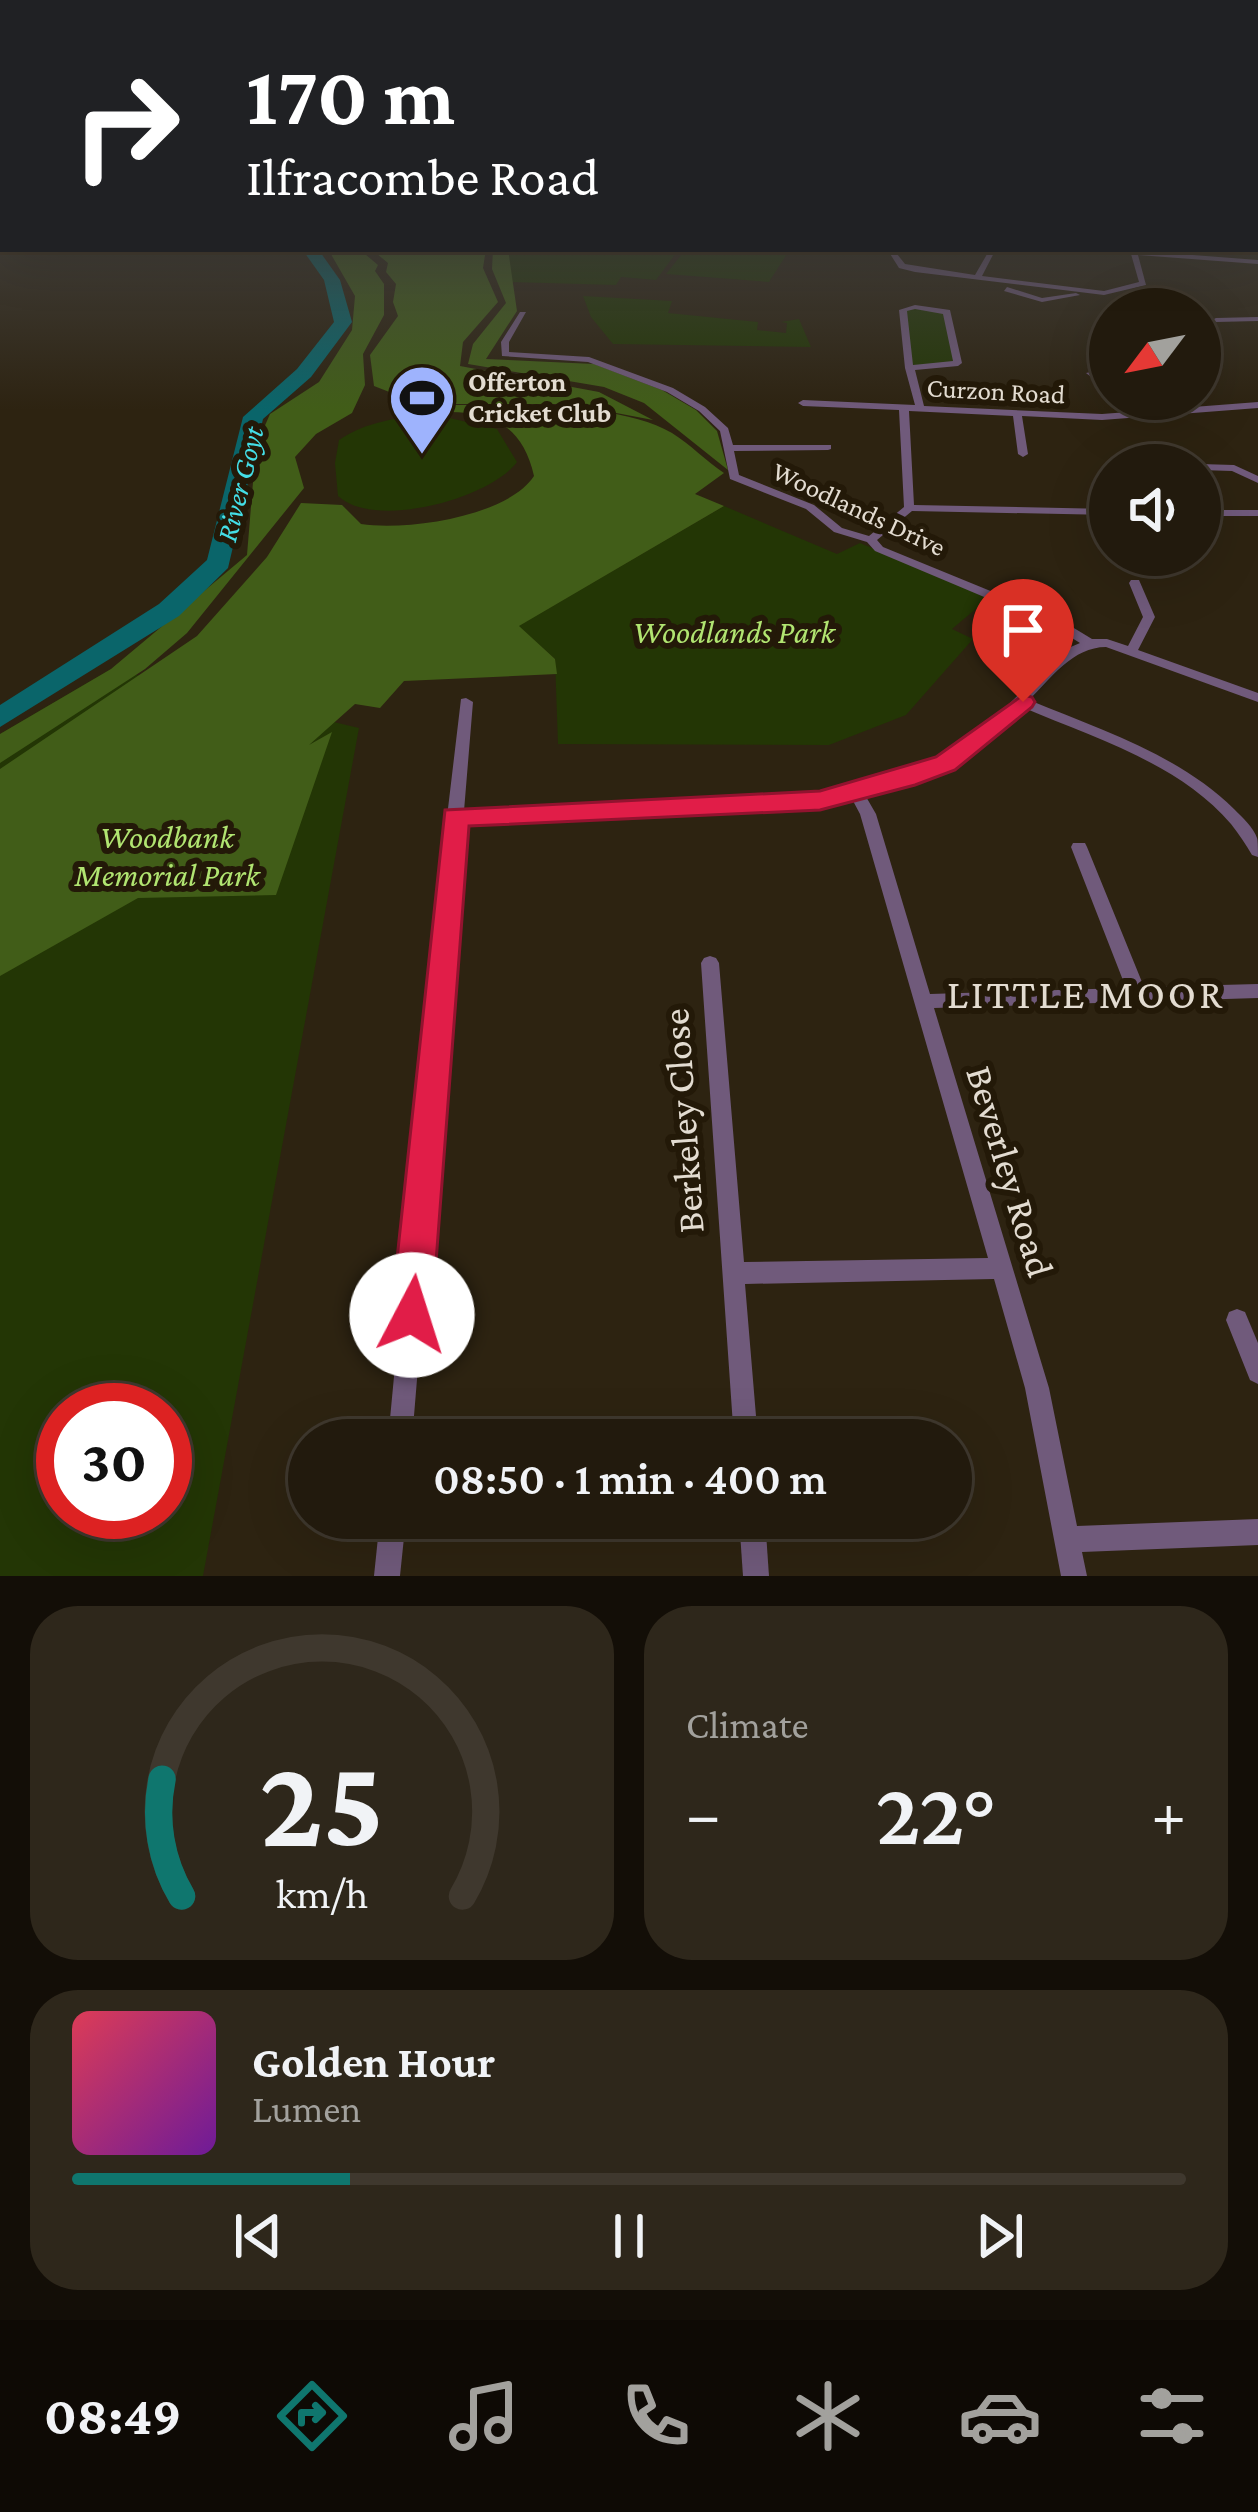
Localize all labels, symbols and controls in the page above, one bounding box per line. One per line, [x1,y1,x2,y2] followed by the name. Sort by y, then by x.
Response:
[48,48,204,204] icon: right
[246,49,455,142] text: 170 m
[246,147,599,207] text: Ilfracombe Road
[1089,288,1221,420] north arrow
[1089,288,1221,576] map controls
[387,363,457,457] sports icon: Offerton Cricket Club
[468,367,611,428] place label: Offerton Cricket Club
[926,372,1066,410] street label: Curzon Road
[209,422,271,545] water label: River Goyt
[1089,444,1221,576] button: sound
[768,456,950,562] street label: Woodlands Drive
[972,579,1074,702] pin
[990,597,1056,663] icon: arrive
[633,613,837,650] park label: Woodlands Park
[73,818,261,893] park label: Woodbank Memorial Park
[947,970,1225,1017] district label: LITTLE MOOR
[653,1007,713,1235] street label: Berkeley Close
[957,1060,1063,1282] street label: Beverley Road
[349,1252,475,1378] position arrow
[36,1383,192,1539] speed limit sign: 30
[433,1454,827,1504] text: 08:50 · 1 min · 400 m
[686,1703,809,1746] text: Climate
[260,1733,384,1872] text: 25
[876,1763,996,1863] text: 22°
[686,1777,721,1850] text: −
[1151,1777,1186,1850] text: +
[276,1870,368,1917] text: km/h
[252,2037,495,2087] text: Golden Hour
[252,2087,361,2130] text: Lumen
[225,2203,291,2269] icon: previous
[596,2203,662,2269] icon: pause
[967,2203,1033,2269] icon: next
[270,2374,354,2458] icon: directions
[442,2374,526,2458] icon: music
[614,2374,698,2458] icon: phone
[786,2374,870,2458] icon: climate
[958,2374,1042,2458] icon: car
[1130,2374,1214,2458] icon: filters
[44,2386,182,2446] text: 08:49

